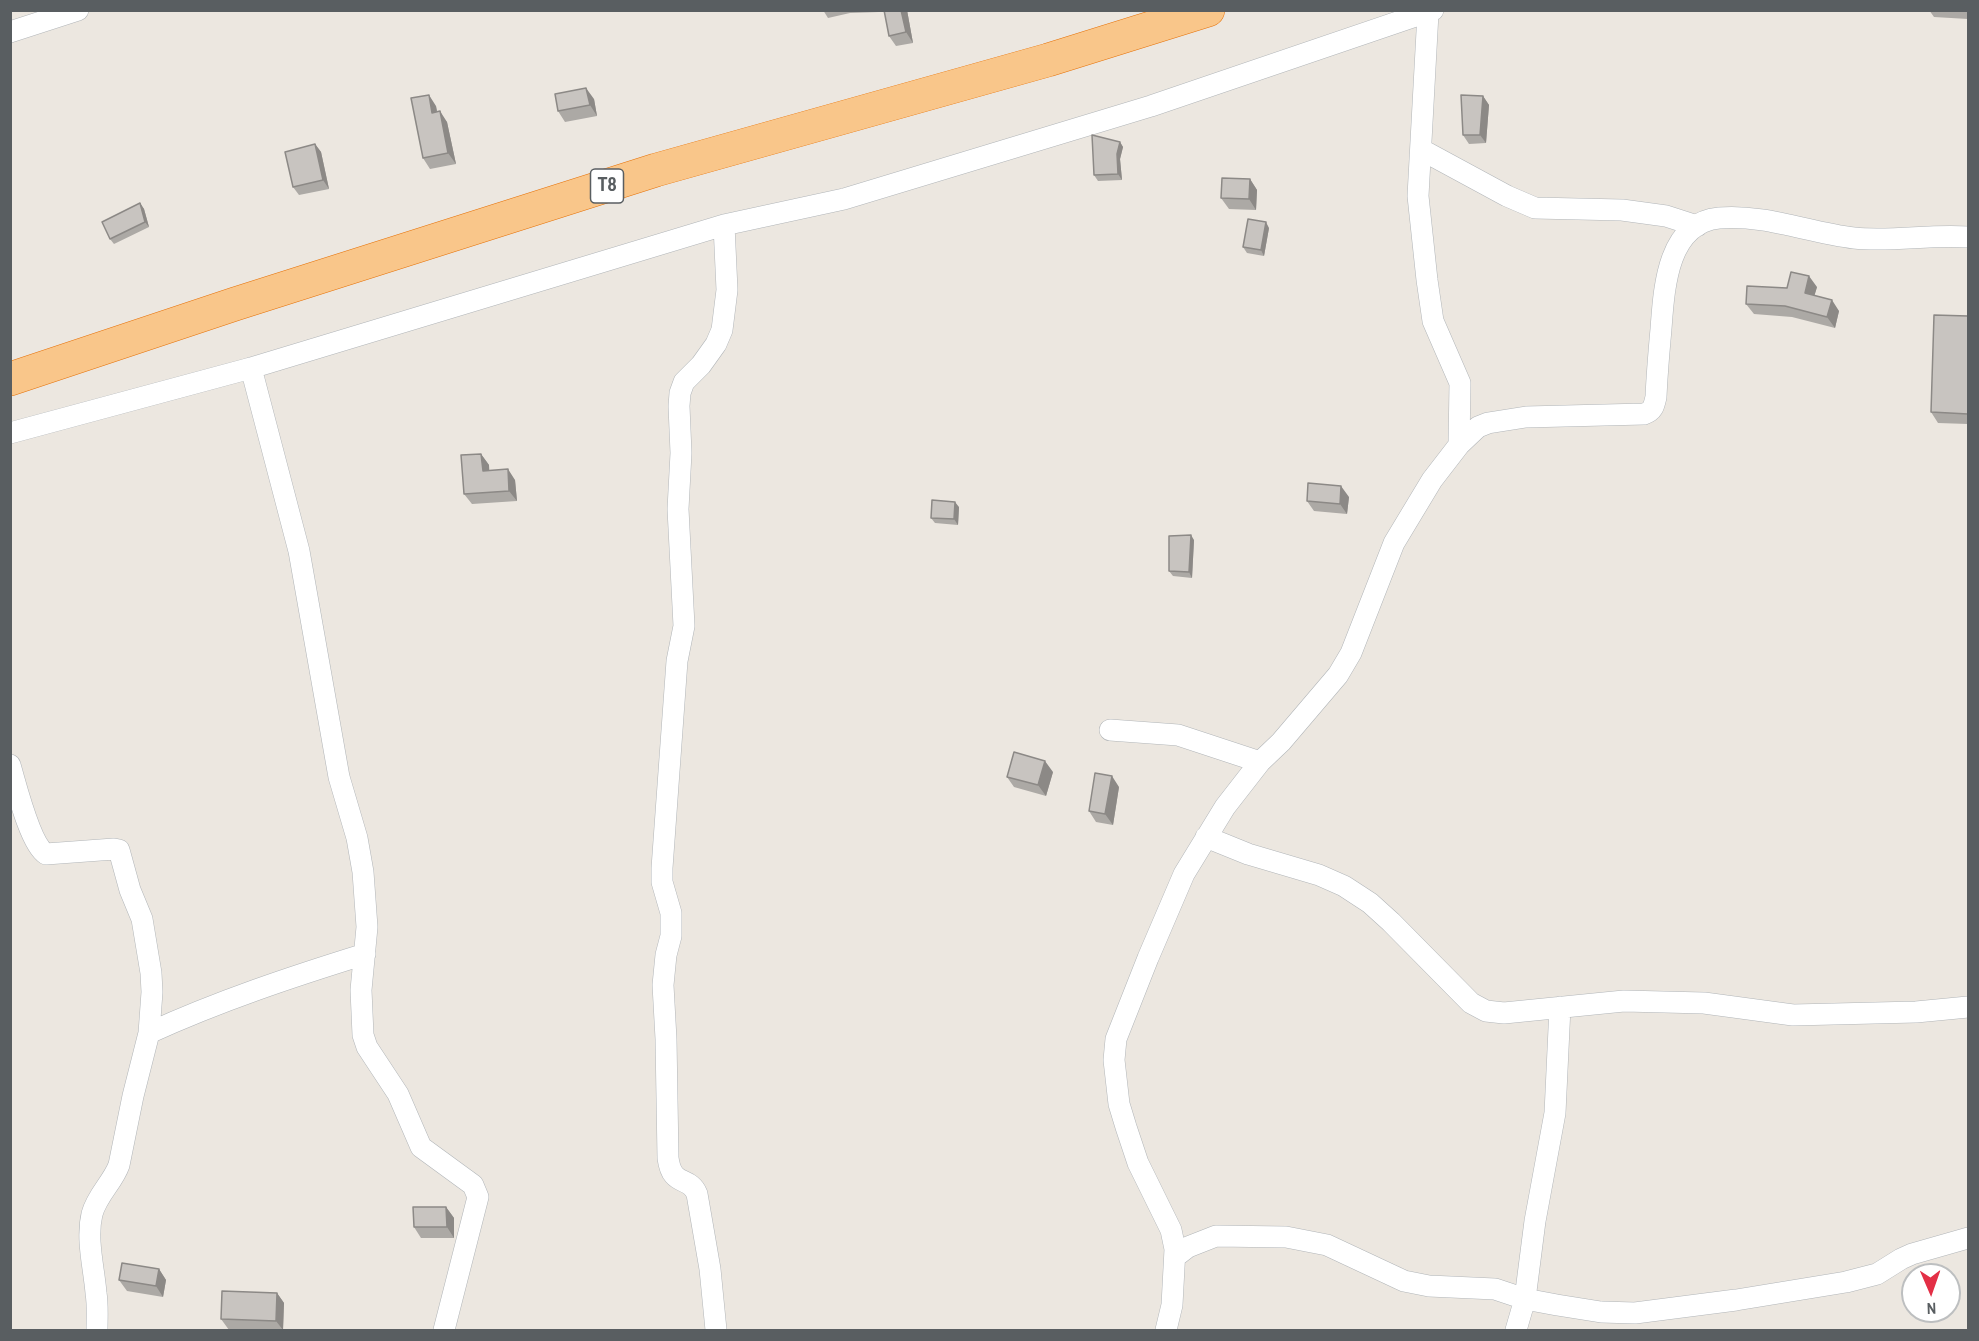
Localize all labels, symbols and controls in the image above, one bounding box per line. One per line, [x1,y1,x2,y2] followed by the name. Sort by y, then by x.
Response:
[590,169,624,203] road number: T8
[1901,1263,1961,1323] north arrow
[1926,1298,1937,1320] text: N

